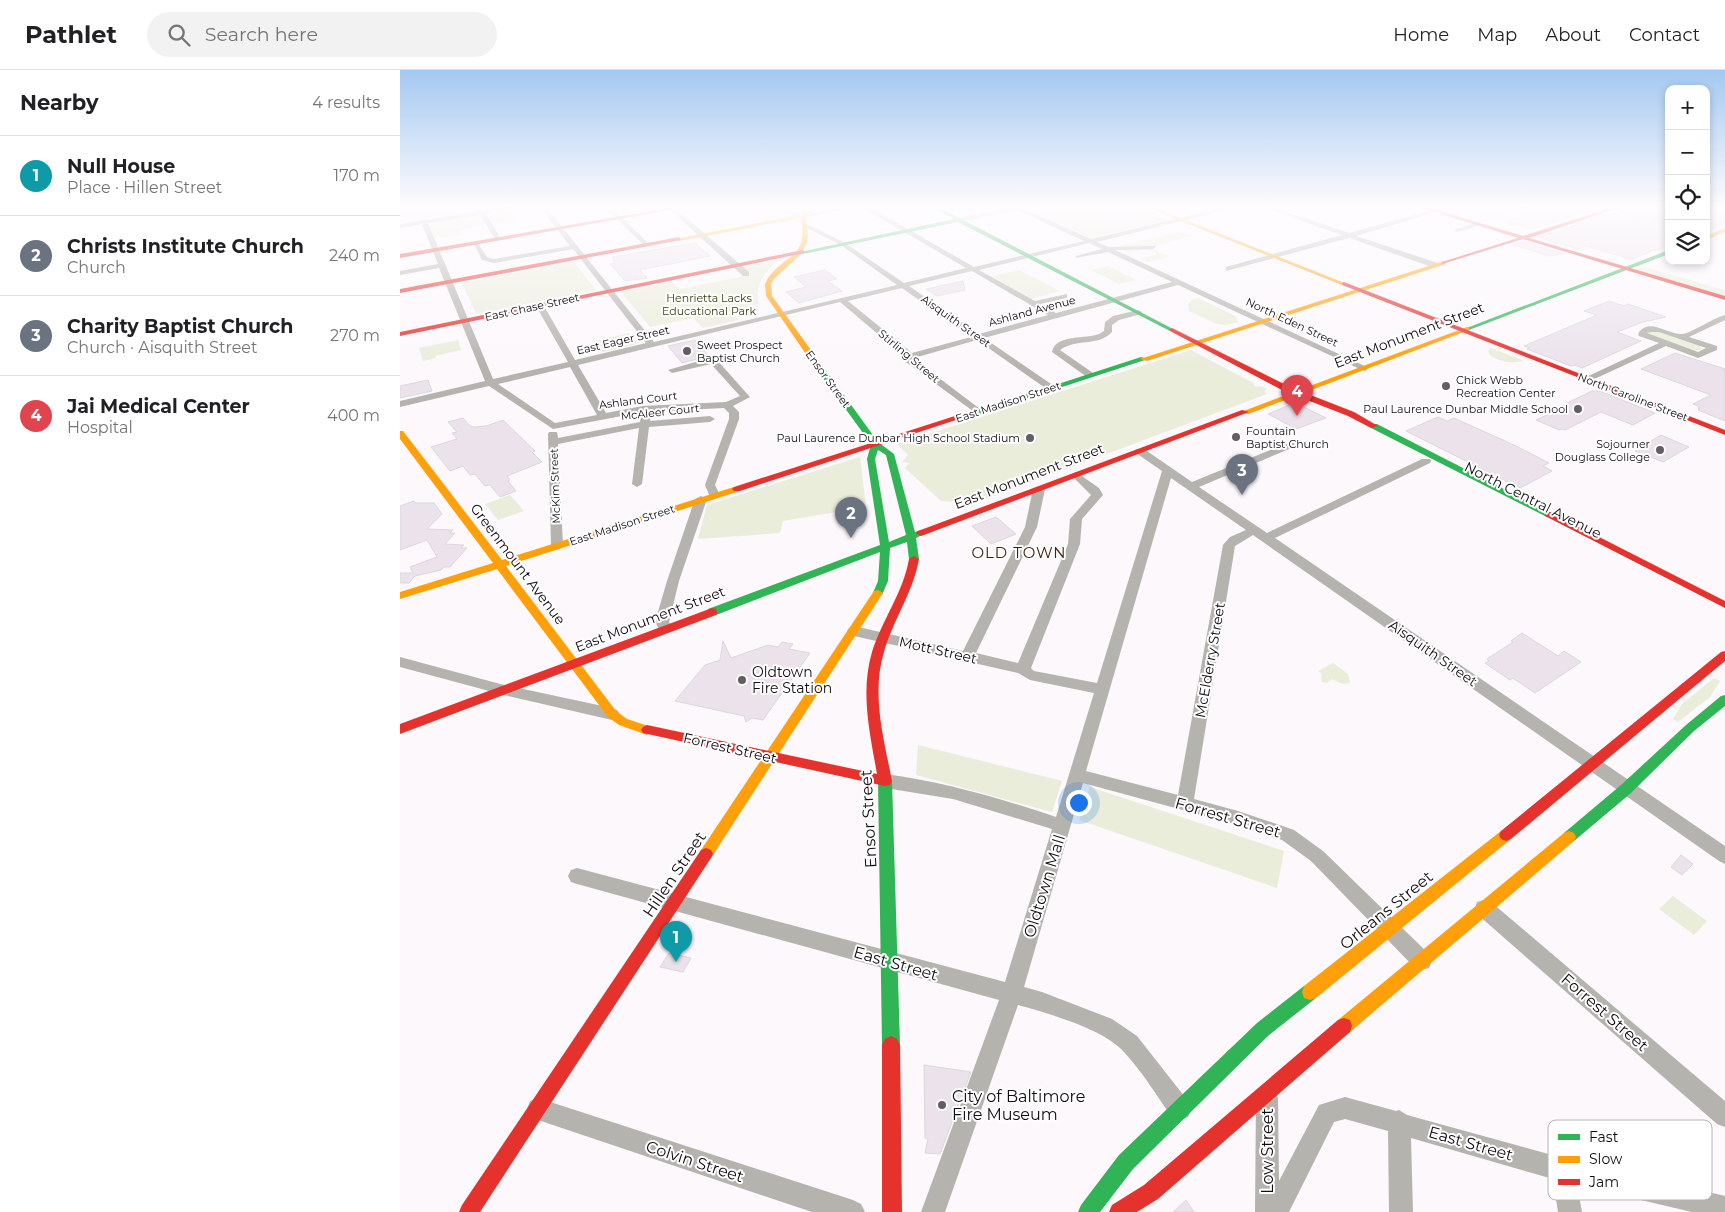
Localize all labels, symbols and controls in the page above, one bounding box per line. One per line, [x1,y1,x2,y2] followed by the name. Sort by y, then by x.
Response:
[147,12,497,57] search box
[25,20,117,49] text: Pathlet
[165,21,193,49] icon: search
[205,23,318,46] text: Search here
[1393,24,1449,46] text: Home
[1477,24,1517,46] text: Map
[1545,24,1601,46] text: About
[1629,24,1700,46] text: Contact
[1665,85,1710,265] map controls
[1665,85,1710,130] button: +
[20,90,99,115] text: Nearby
[312,93,380,112] text: 4 results
[1665,130,1710,175] button: −
[67,155,175,178] text: Null House
[33,166,39,185] text: 1
[333,166,380,185] text: 170 m
[1665,175,1710,220] button: locate
[67,178,222,197] text: Place · Hillen Street
[1665,220,1710,265] button: layers
[67,235,304,258] text: Christs Institute Church
[31,246,41,265] text: 2
[329,246,380,265] text: 240 m
[67,258,126,277] text: Church
[483,290,581,324] street label: East Chase Street
[662,291,756,318] park label: Henrietta Lacks Educational Park
[918,292,994,351] street label: Aisquith Street
[987,293,1077,329] street label: Ashland Avenue
[1244,294,1341,350] street label: North Eden Street
[1331,298,1487,372] street label: East Monument Street
[67,315,293,338] text: Charity Baptist Church
[575,322,671,358] street label: East Eager Street
[31,326,41,345] text: 3
[330,326,380,345] text: 270 m
[876,326,943,386] street label: Stirling Street
[67,338,257,357] text: Church · Aisquith Street
[697,338,783,365] place label: Sweet Prospect Baptist Church
[681,345,693,357] marker: Sweet Prospect Baptist Church
[802,348,854,411] street label: Ensor Street
[1576,370,1690,425] street label: North Caroline Street
[1456,373,1556,400] place label: Chick Webb Recreation Center
[1281,375,1313,416] pin: 4
[954,378,1063,426] street label: East Madison Street
[1440,380,1452,392] marker: Chick Webb Recreation Center
[598,388,678,412] street label: Ashland Court
[67,395,250,418] text: Jai Medical Center
[620,401,701,423] street label: McAleer Court
[1363,402,1568,416] place label: Paul Laurence Dunbar Middle School
[1572,403,1584,415] marker: Paul Laurence Dunbar Middle School
[30,406,42,425] text: 4
[327,406,380,425] text: 400 m
[67,418,133,437] text: Hospital
[1246,424,1329,451] place label: Fountain Baptist Church
[776,431,1020,445] place label: Paul Laurence Dunbar High School Stadium
[1230,431,1242,443] marker: Fountain Baptist Church
[1024,432,1036,444] marker: Paul Laurence Dunbar High School Stadium
[1555,437,1650,464] place label: Sojourner Douglass College
[951,439,1107,513] street label: East Monument Street
[1654,444,1666,456] marker: Sojourner Douglass College
[547,448,563,524] street label: McKim Street
[1226,454,1258,495] pin: 3
[1461,458,1605,542] street label: North Central Avenue
[835,497,867,538] pin: 2
[466,500,570,628] street label: Greenmount Avenue
[568,501,677,549] street label: East Madison Street
[971,543,1067,562] district label: OLD TOWN
[572,582,728,656] street label: East Monument Street
[1191,601,1229,719] street label: McElderry Street
[1385,616,1481,690] street label: Aisquith Street
[897,632,979,668] street label: Mott Street
[752,663,832,697] place label: Oldtown Fire Station
[736,674,748,686] marker: Oldtown Fire Station
[682,729,779,768] street label: Forrest Street
[856,769,881,869] street label: Ensor Street
[1066,790,1092,816] your location
[1173,793,1283,842] street label: Forrest Street
[639,828,710,921] street label: Hillen Street
[1020,832,1069,940] street label: Oldtown Mall
[1336,867,1437,954] street label: Orleans Street
[660,921,692,962] pin: 1
[851,942,941,985] street label: East Street
[1557,969,1652,1056] street label: Forrest Street
[952,1087,1085,1124] place label: City of Baltimore Fire Museum
[936,1099,948,1111] marker: City of Baltimore Fire Museum
[1258,1108,1277,1194] street label: Low Street
[1548,1120,1712,1200] legend
[1426,1122,1516,1165] street label: East Street
[1589,1128,1619,1146] text: Fast
[644,1137,747,1186] street label: Colvin Street
[1589,1150,1623,1168] text: Slow
[1588,1173,1619,1191] text: Jam

